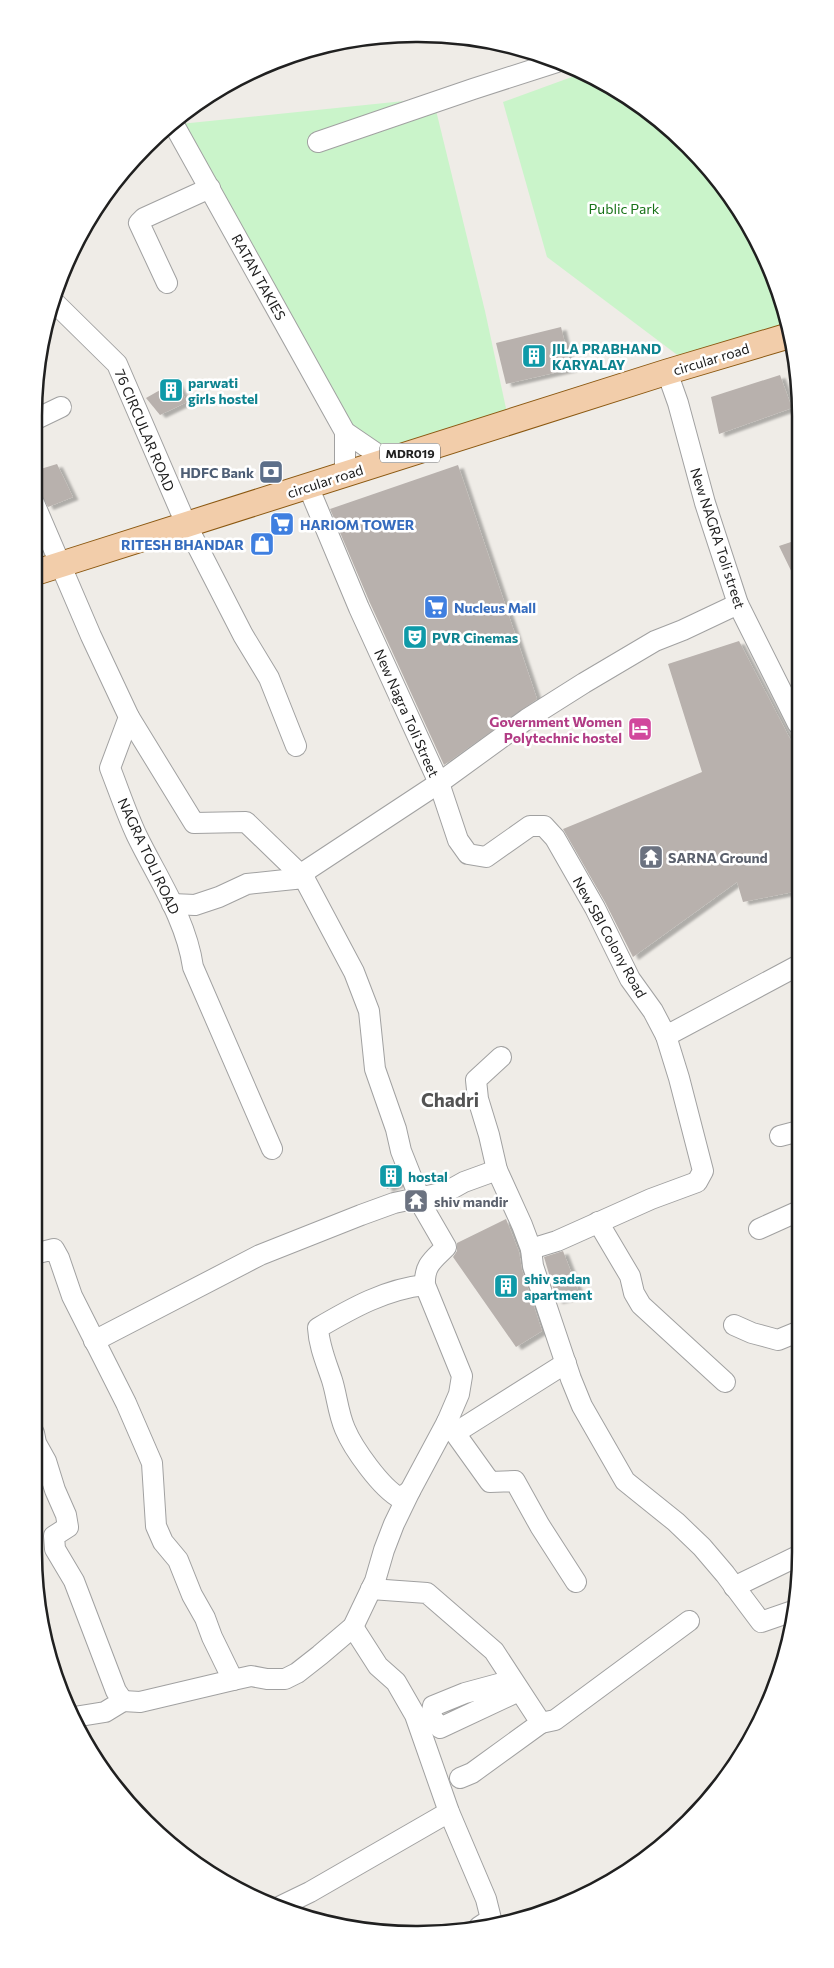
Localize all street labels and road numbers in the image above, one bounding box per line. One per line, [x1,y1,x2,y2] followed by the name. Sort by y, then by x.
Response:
[228,231,290,323] street label: RATAN TAKIES
[671,339,751,379] street label: circular road
[112,366,178,494] street label: 76 CIRCULAR ROAD
[380,443,440,462] road number: MDR019
[285,461,365,501] street label: circular road
[687,465,749,611] street label: New NAGRA Toli street
[371,646,443,780] street label: New Nagra Toli Street
[115,795,183,917] street label: NAGRA TOLI ROAD
[570,873,650,1001] street label: New SBI Colony Road

